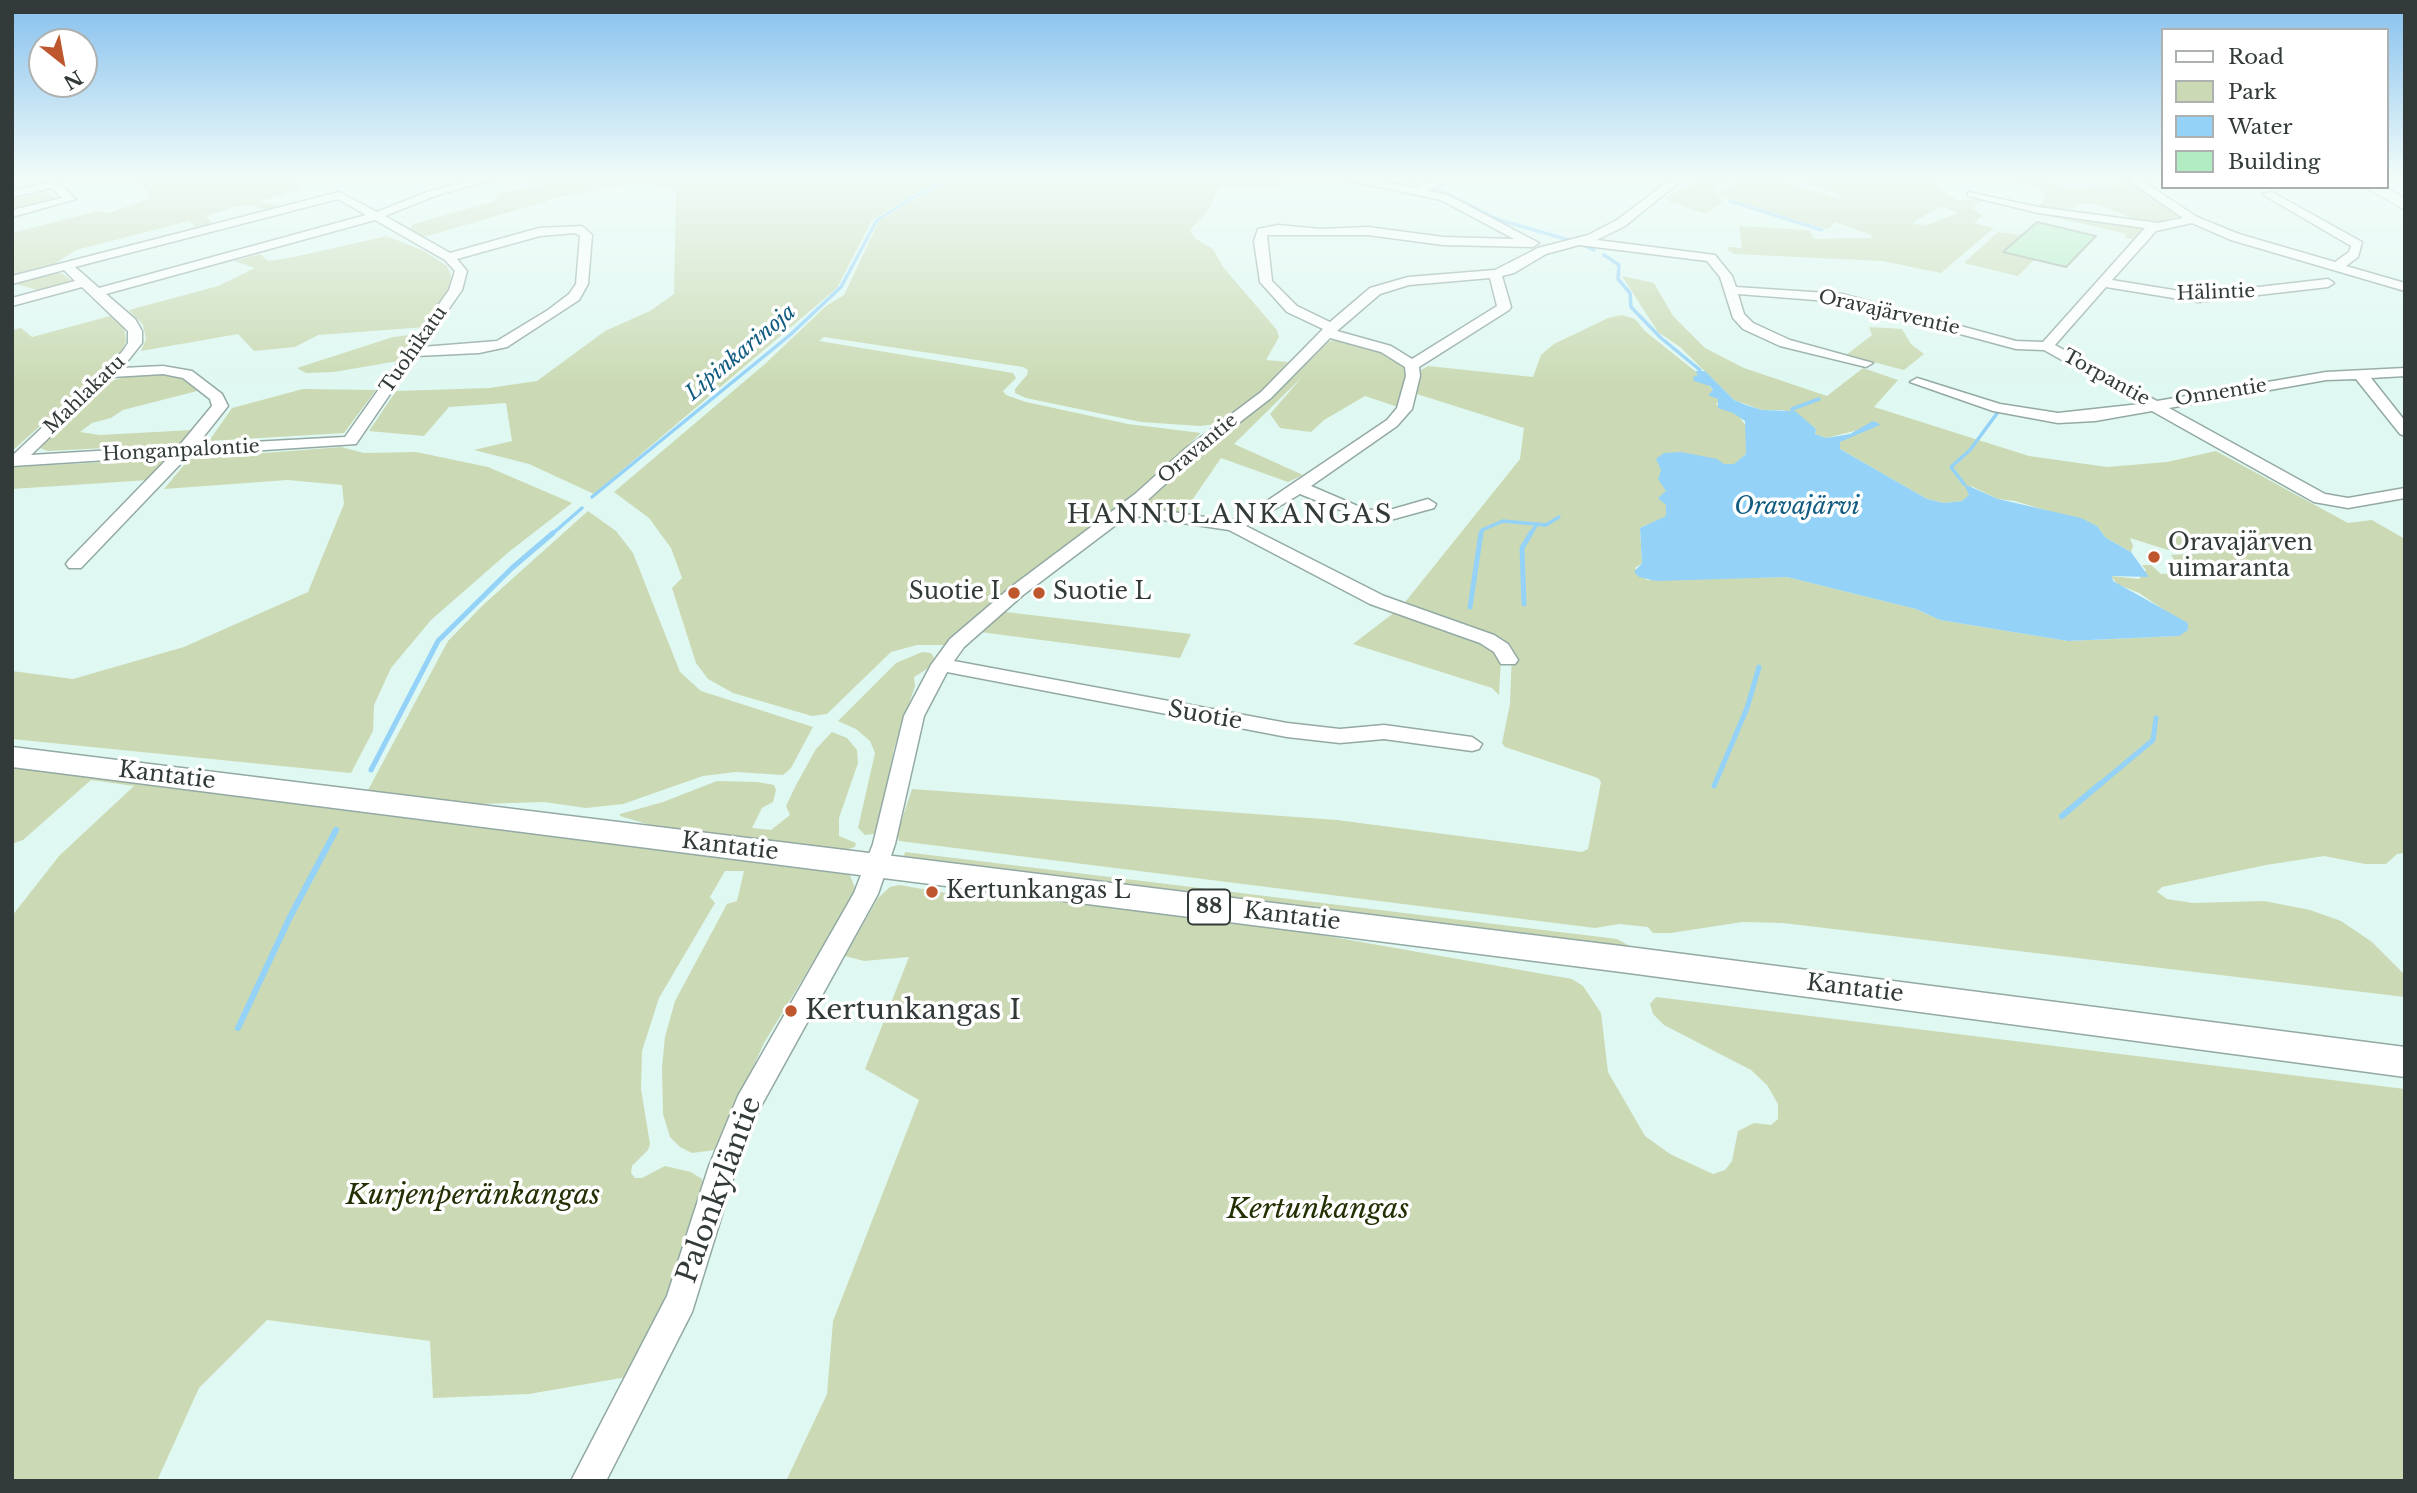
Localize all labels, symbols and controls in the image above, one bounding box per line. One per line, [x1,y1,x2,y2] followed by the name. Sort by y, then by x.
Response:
[28,28,98,98] north arrow
[2162,28,2389,189] legend
[2228,44,2284,70] text: Road
[59,65,87,94] text: N
[2228,79,2277,105] text: Park
[2228,114,2292,140] text: Water
[2228,149,2320,175] text: Building
[2176,280,2256,306] street label: Hälintie
[1816,286,1962,340] street label: Oravajärventie
[681,300,801,406] water label: Lipinkarinoja
[376,302,452,398] street label: Tuohikatu
[2059,345,2153,411] street label: Torpantie
[40,351,130,439] street label: Mahlakatu
[2173,374,2269,412] street label: Onnentie
[1154,409,1242,489] street label: Oravantie
[102,436,260,466] street label: Honganpalontie
[1734,493,1860,521] water label: Oravajärvi
[1069,500,1391,532] district label: HANNULANKANGAS
[2168,530,2313,584] place label: Oravajärven uimaranta
[2146,549,2162,565] marker: Oravajärven uimaranta
[909,579,1000,607] place label: Suotie I
[1053,579,1151,607] place label: Suotie L
[1006,585,1022,601] marker: Suotie I
[1031,585,1047,601] marker: Suotie L
[1166,696,1244,736] street label: Suotie
[117,756,217,796] street label: Kantatie
[680,827,780,867] street label: Kantatie
[946,878,1131,906] place label: Kertunkangas L
[924,884,940,900] marker: Kertunkangas L
[1188,890,1230,925] road number: 88
[1242,897,1342,937] street label: Kantatie
[1805,969,1905,1009] street label: Kantatie
[805,994,1021,1028] place label: Kertunkangas I
[783,1003,799,1019] marker: Kertunkangas I
[671,1092,769,1288] street label: Palonkyläntie
[346,1179,600,1213] park label: Kurjenperänkangas
[1227,1193,1409,1227] park label: Kertunkangas

